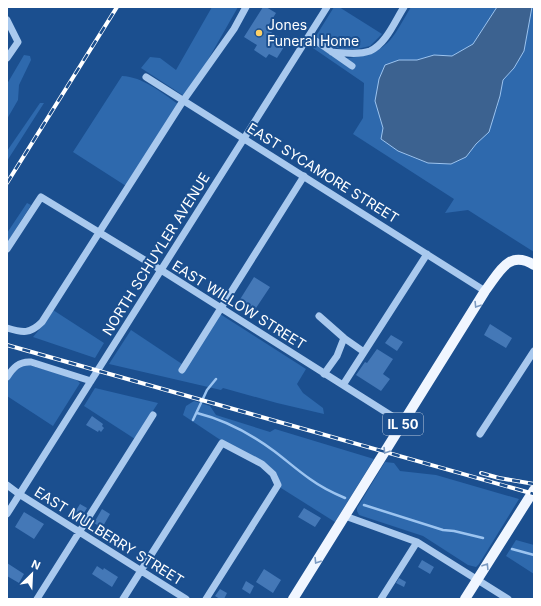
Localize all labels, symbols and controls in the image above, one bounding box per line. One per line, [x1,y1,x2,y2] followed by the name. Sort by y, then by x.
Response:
[267,16,359,49] place label: Jones Funeral Home
[254,28,264,38] marker: Jones Funeral Home
[244,119,402,226] street label: EAST SYCAMORE STREET
[98,169,213,338] street label: NORTH SCHUYLER AVENUE
[169,256,309,353] street label: EAST WILLOW STREET
[474,301,482,308] one-way arrow
[383,413,423,435] road number: IL 50
[383,447,391,454] one-way arrow
[32,483,187,589] street label: EAST MULBERRY STREET
[12,554,52,594] north arrow
[29,557,43,573] text: N
[314,557,321,564] one-way arrow
[482,563,489,570] one-way arrow

